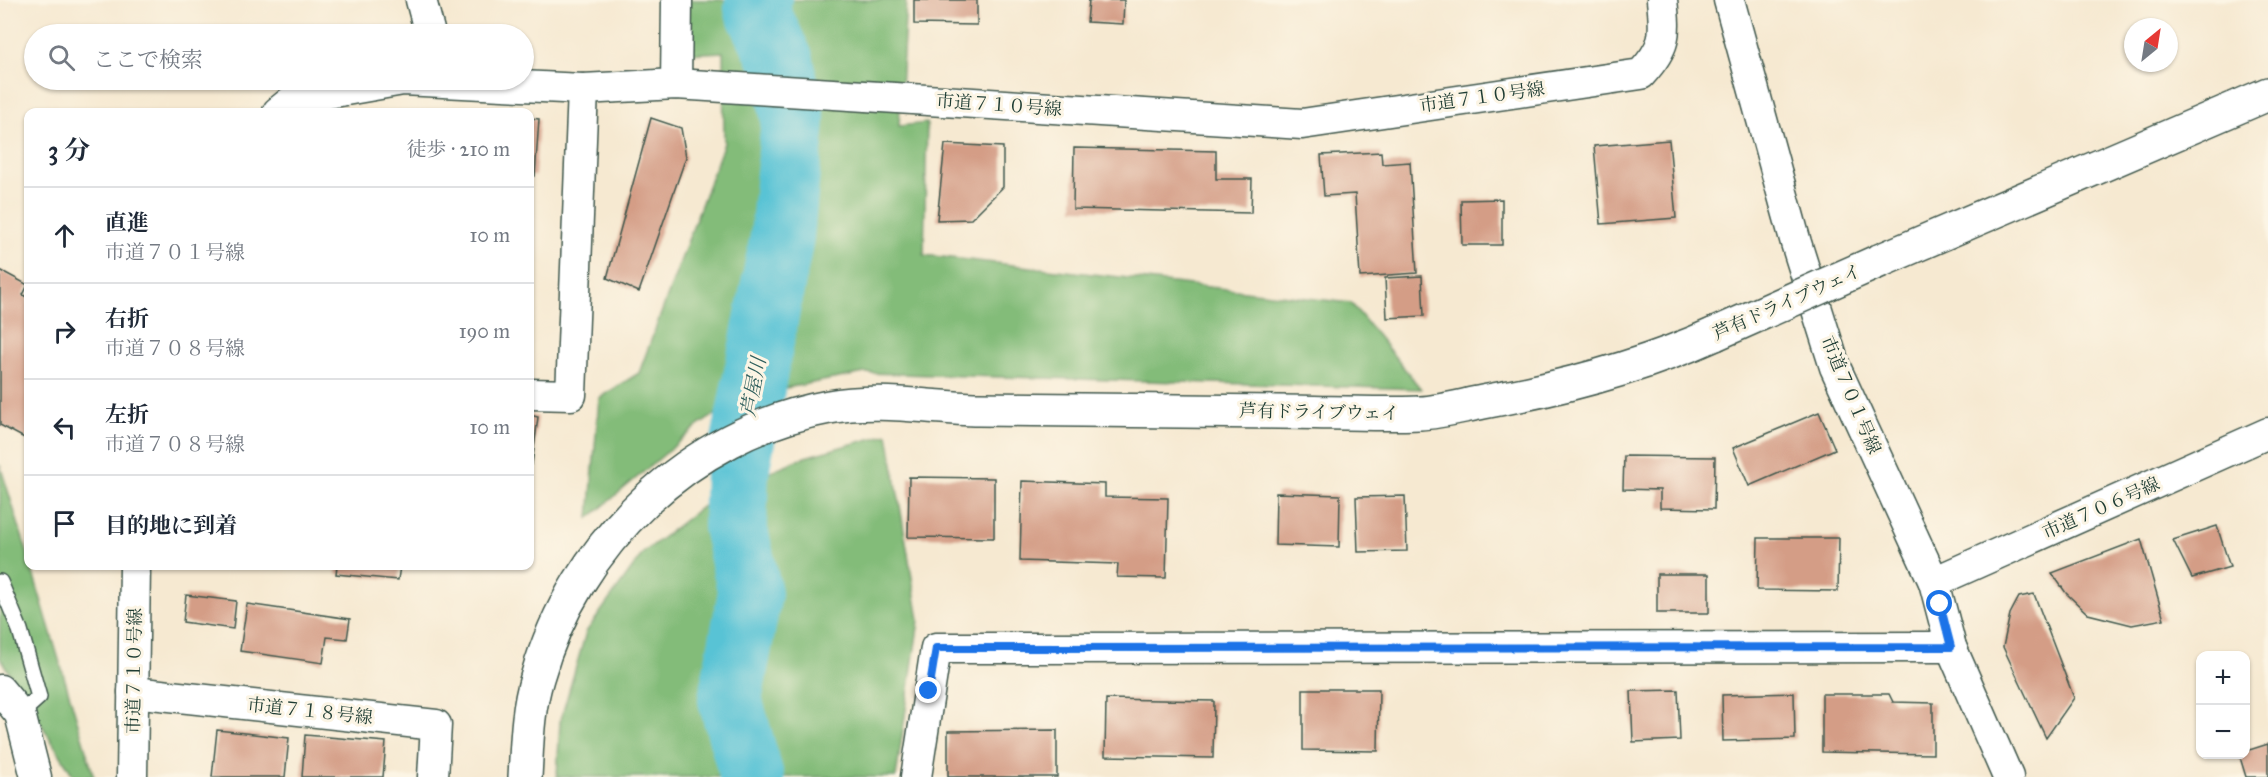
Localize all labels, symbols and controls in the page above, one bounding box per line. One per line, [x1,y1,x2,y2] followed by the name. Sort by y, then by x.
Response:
[2124,18,2178,72] north arrow
[24,24,534,90] search box
[45,41,78,74] icon: search
[93,46,203,73] text: ここで検索
[1418,77,1546,117] street label: 市道７１０号線
[935,90,1063,120] street label: 市道７１０号線
[48,134,90,166] text: 3 分
[407,137,510,161] text: 徒歩 · 210 m
[105,209,149,236] text: 直進
[48,219,81,252] icon: ahead
[469,223,510,247] text: 10 m
[105,240,245,264] text: 市道７０１号線
[1709,259,1865,345] street label: 芦有ドライブウェイ
[105,305,149,332] text: 右折
[48,315,81,348] icon: right
[459,319,510,343] text: 190 m
[1816,333,1886,457] street label: 市道７０１号線
[105,336,245,360] text: 市道７０８号線
[735,353,771,419] water label: 芦屋川
[1239,400,1399,424] street label: 芦有ドライブウェイ
[105,401,149,428] text: 左折
[48,411,81,444] icon: left
[469,415,510,439] text: 10 m
[105,432,245,456] text: 市道７０８号線
[2039,472,2163,544] street label: 市道７０６号線
[48,507,81,540] icon: arrive
[105,512,237,539] text: 目的地に到着
[1926,590,1952,616] route start
[122,608,146,734] street label: 市道７１０号線
[2196,651,2250,759] map controls
[2196,651,2250,705] button: +
[915,677,941,703] route end
[246,693,374,729] street label: 市道７１８号線
[2196,705,2250,759] button: −

